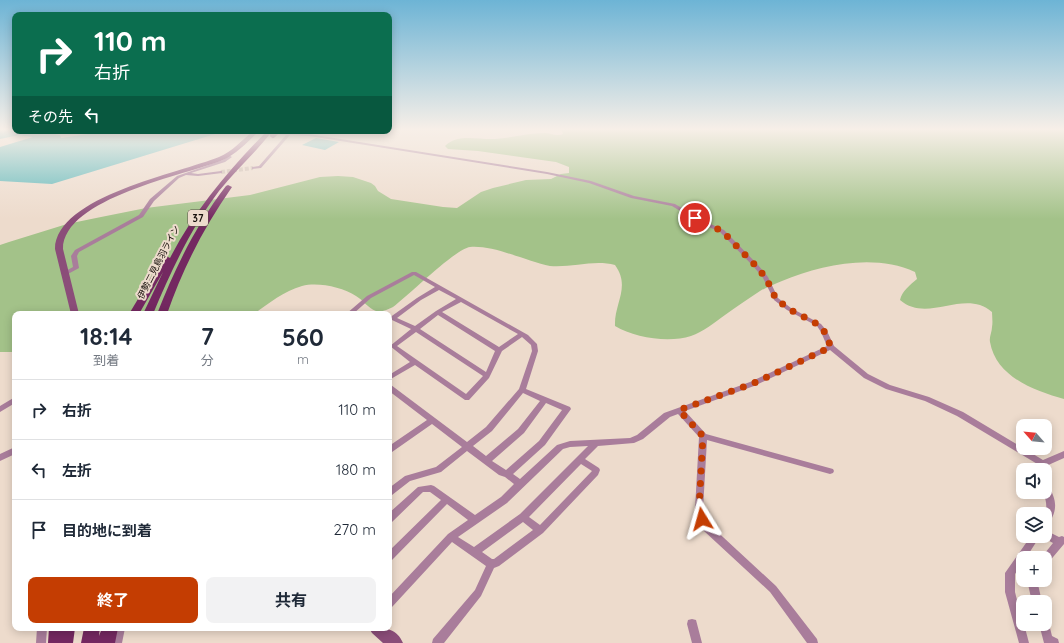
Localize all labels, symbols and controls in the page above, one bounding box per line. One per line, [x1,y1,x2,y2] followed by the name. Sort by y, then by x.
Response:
[94,23,167,58] text: 110 m
[28,28,80,80] icon: right
[94,61,130,84] text: 右折
[81,104,103,126] icon: left
[28,107,73,126] text: その先
[678,201,712,235] pin
[684,207,706,229] icon: arrive
[188,210,208,226] road number: 37
[134,223,181,301] street label: 伊勢二見鳥羽ライン
[80,321,133,351] text: 18:14
[201,321,214,351] text: 7
[282,322,324,352] text: 560
[297,351,309,367] text: m
[93,352,119,368] text: 到着
[201,352,214,368] text: 分
[28,399,50,421] icon: right
[338,400,376,419] text: 110 m
[62,401,92,420] text: 右折
[1016,419,1052,455] north arrow
[1016,419,1052,631] map controls
[28,459,50,481] icon: left
[336,460,376,479] text: 180 m
[62,461,92,480] text: 左折
[1016,463,1052,499] button: sound
[681,498,723,540] position arrow
[1016,507,1052,543] button: layers
[28,519,50,541] icon: arrive
[334,520,376,539] text: 270 m
[62,521,152,540] text: 目的地に到着
[1016,551,1052,587] button: +
[28,577,198,623] button: 終了
[206,577,376,623] button: 共有
[1016,595,1052,631] button: −

